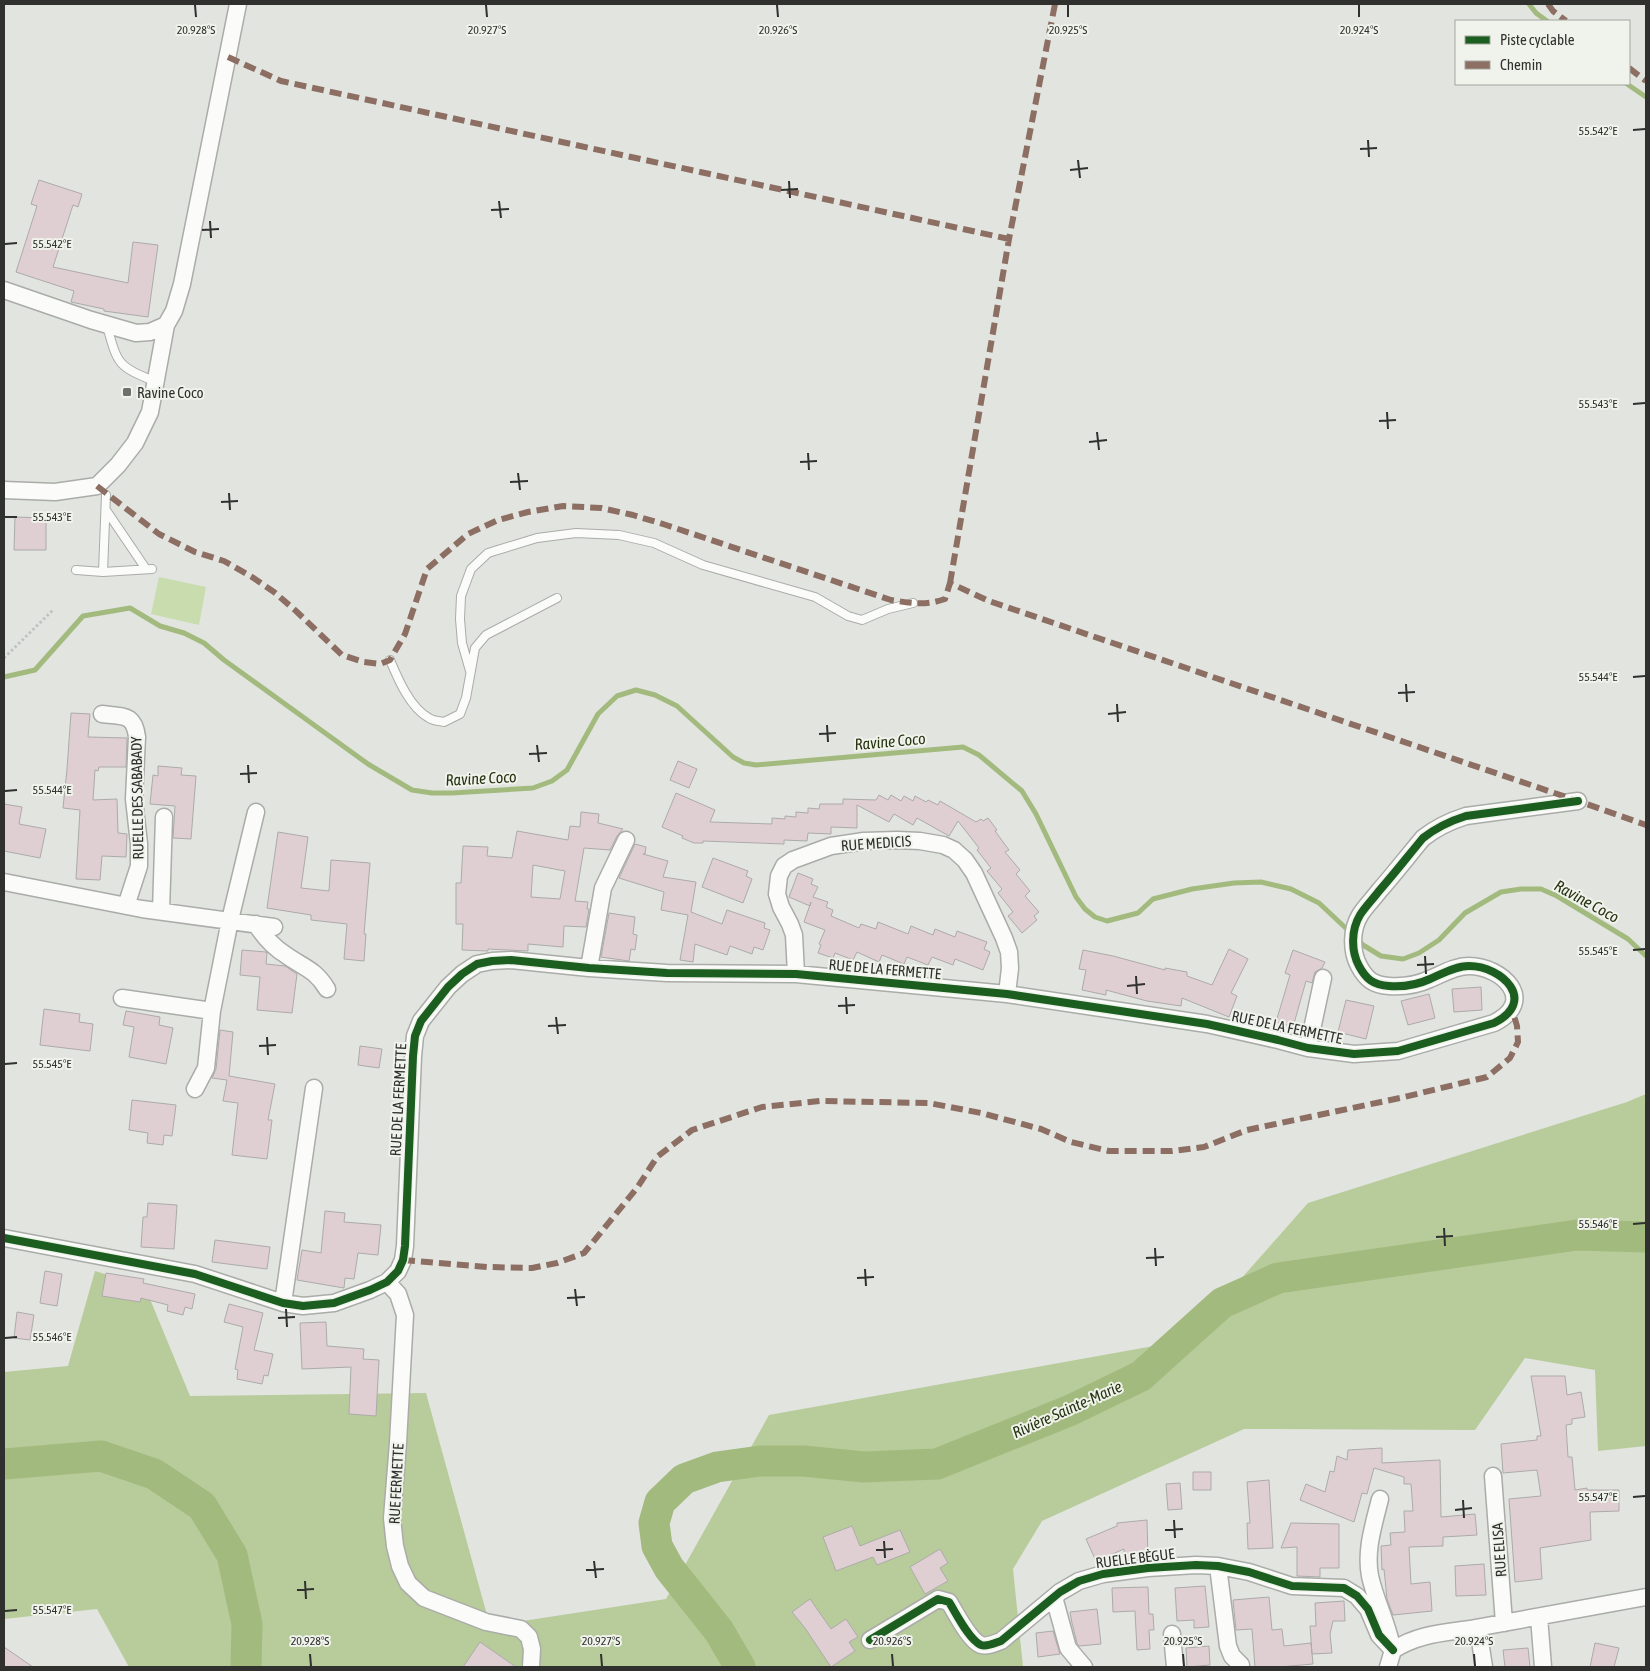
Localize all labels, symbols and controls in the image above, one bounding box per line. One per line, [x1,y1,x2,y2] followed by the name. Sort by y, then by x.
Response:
[1455,20,1630,85] legend
[177,23,215,37] text: 20.928°S
[468,23,506,37] text: 20.927°S
[759,23,797,37] text: 20.926°S
[1049,23,1087,37] text: 20.925°S
[1340,23,1378,37] text: 20.924°S
[1500,31,1575,48] text: Piste cyclable
[1500,56,1542,73] text: Chemin
[1579,124,1617,138] text: 55.542°E
[33,237,71,251] text: 55.542°E
[137,384,204,401] place label: Ravine Coco
[121,386,133,398] marker: Ravine Coco
[1579,397,1617,411] text: 55.543°E
[33,510,71,524] text: 55.543°E
[1579,670,1617,684] text: 55.544°E
[854,729,926,753] water label: Ravine Coco
[127,736,147,860] street label: RUELLE DES SABABADY
[445,767,517,789] water label: Ravine Coco
[33,783,71,797] text: 55.544°E
[840,832,912,854] street label: RUE MEDICIS
[1552,876,1622,926] water label: Ravine Coco
[1579,944,1617,958] text: 55.545°E
[828,956,943,982] street label: RUE DE LA FERMETTE
[1230,1007,1345,1047] street label: RUE DE LA FERMETTE
[387,1043,409,1157] street label: RUE DE LA FERMETTE
[33,1057,71,1071] text: 55.545°E
[1579,1217,1617,1231] text: 55.546°E
[33,1330,71,1344] text: 55.546°E
[1009,1377,1125,1441] water label: Rivière Sainte-Marie
[385,1443,407,1525] street label: RUE FERMETTE
[1579,1490,1617,1504] text: 55.547°E
[1489,1522,1509,1578] street label: RUE ELISA
[1095,1545,1176,1571] street label: RUELLE BÈGUE
[33,1603,71,1617] text: 55.547°E
[291,1634,329,1648] text: 20.928°S
[582,1634,620,1648] text: 20.927°S
[873,1634,911,1648] text: 20.926°S
[1164,1634,1202,1648] text: 20.925°S
[1455,1634,1493,1648] text: 20.924°S

